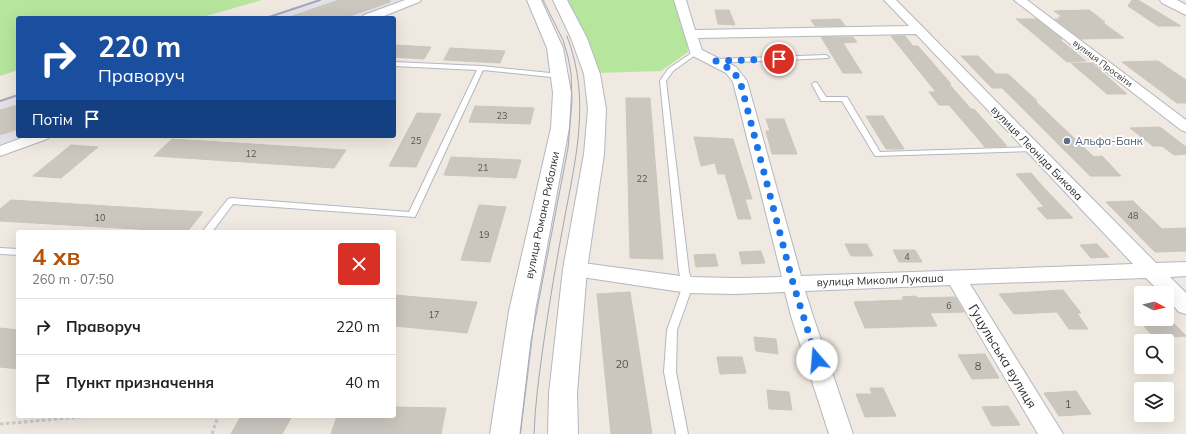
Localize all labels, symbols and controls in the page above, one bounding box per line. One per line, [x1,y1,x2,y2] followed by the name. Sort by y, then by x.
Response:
[98,29,181,64] text: 220 m
[32,32,84,84] icon: right
[1070,37,1135,90] street label: вулиця Просвіти
[762,42,796,76] pin
[768,48,790,70] icon: arrive
[98,64,185,87] text: Праворуч
[988,103,1086,203] street label: вулиця Леоніда Бикова
[81,108,103,130] icon: arrive
[32,110,73,129] text: Потім
[497,110,507,121] house number: 23
[1075,134,1143,148] place label: Альфа-Банк
[411,135,422,146] house number: 25
[1062,136,1072,146] marker: Альфа-Банк
[246,148,256,159] house number: 12
[522,150,562,280] street label: вулиця Романа Рибалки
[478,162,488,173] house number: 21
[637,173,647,184] house number: 22
[1128,210,1138,221] house number: 48
[95,212,105,223] house number: 10
[479,229,489,240] house number: 19
[32,241,80,271] text: 4 хв
[338,243,380,285] button: close
[904,251,910,262] house number: 4
[32,271,114,287] text: 260 m · 07:50
[816,271,944,289] street label: вулиця Миколи Лукаша
[1134,286,1174,326] north arrow
[1134,286,1174,422] map controls
[946,300,952,311] house number: 6
[966,301,1040,411] street label: Гуцульська вулиця
[429,309,439,320] house number: 17
[32,316,54,338] icon: right
[66,317,141,336] text: Праворуч
[336,317,380,336] text: 220 m
[1134,334,1174,374] button: search
[796,339,838,381] position arrow
[615,357,629,371] house number: 20
[975,359,982,373] house number: 8
[32,372,54,394] icon: arrive
[66,373,214,392] text: Пункт призначення
[345,373,380,392] text: 40 m
[1134,382,1174,422] button: layers
[1065,397,1071,411] house number: 1

